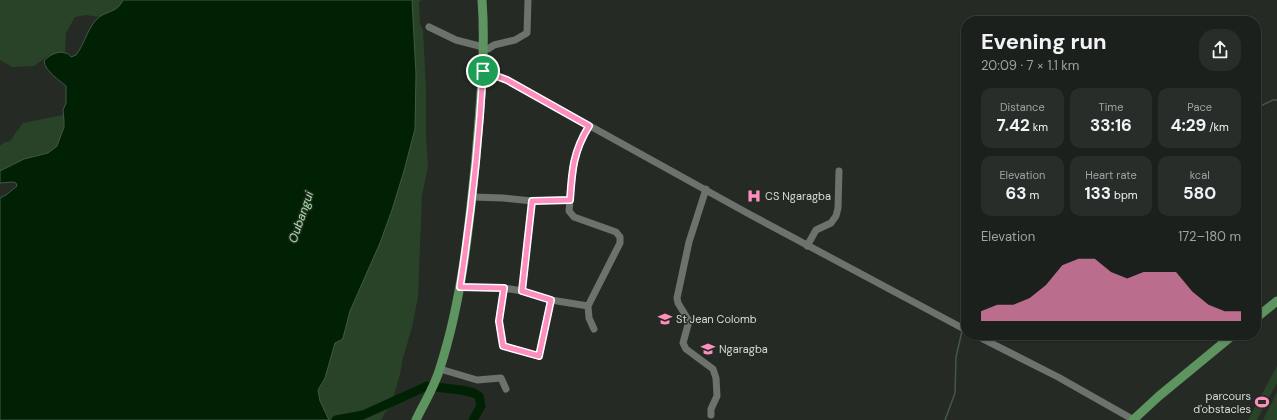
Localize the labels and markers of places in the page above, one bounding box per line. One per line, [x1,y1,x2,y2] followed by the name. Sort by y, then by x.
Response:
[466,54,500,88] pin
[746,188,762,204] hospital icon: CS Ngaragba
[765,189,831,203] place label: CS Ngaragba
[657,311,673,327] school or university icon: St Jean Colomb
[676,312,757,326] place label: St Jean Colomb
[700,341,716,357] school or university icon: Ngaragba
[719,342,768,356] place label: Ngaragba
[1193,389,1251,416] place label: parcours d'obstacles
[1254,394,1270,410] sports icon: parcours d'obstacles

